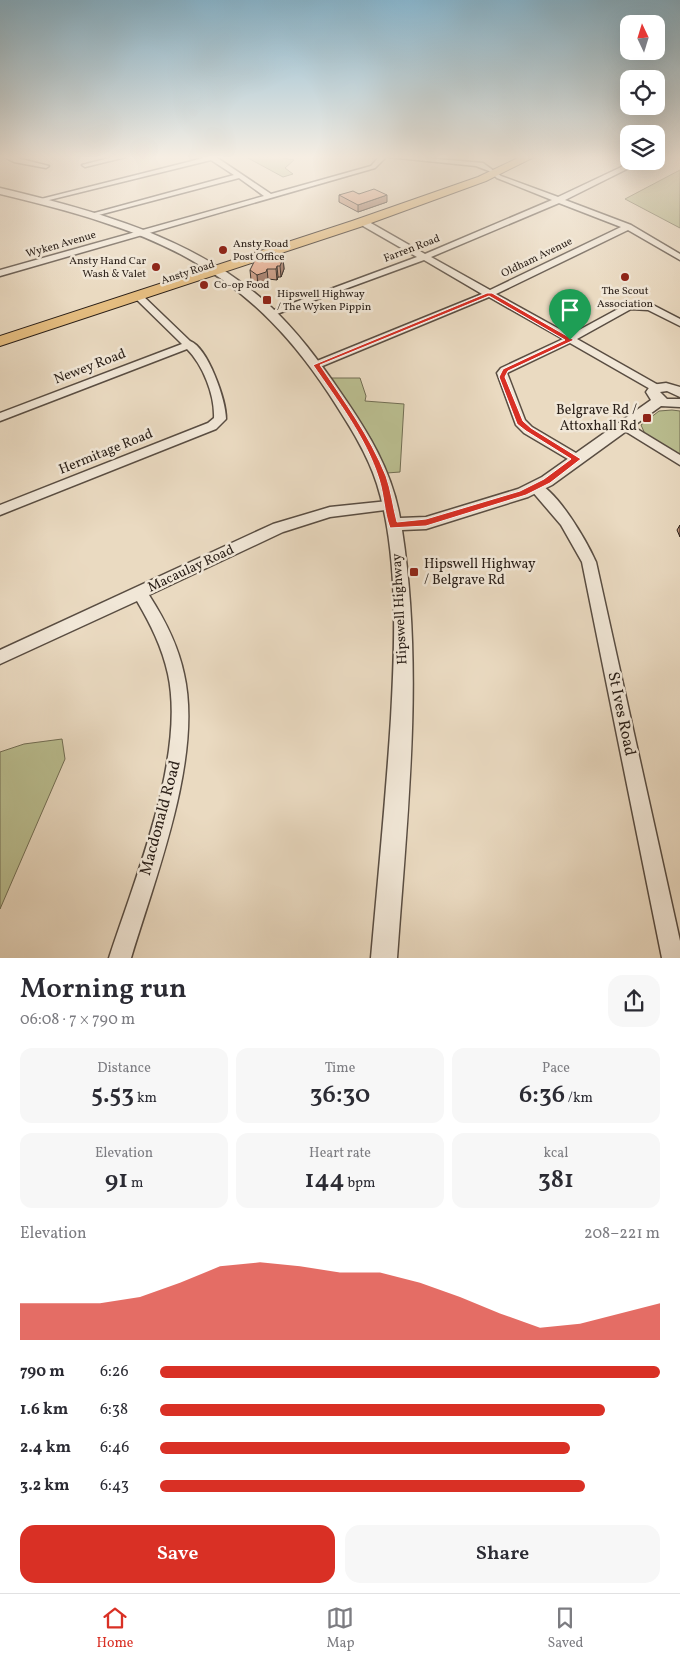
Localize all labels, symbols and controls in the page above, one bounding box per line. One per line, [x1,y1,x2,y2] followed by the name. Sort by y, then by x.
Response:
[620,15,665,60] north arrow
[620,15,665,170] map controls
[620,70,665,115] button: locate
[620,125,665,170] button: layers
[24,228,98,262] street label: Wyken Avenue
[382,231,442,267] street label: Farren Road
[499,234,575,282] street label: Oldham Avenue
[233,237,289,265] place label: Ansty Road Post Office
[217,244,229,256] marker: Ansty Road Post Office
[69,254,146,282] place label: Ansty Hand Car Wash & Valet
[159,257,217,289] street label: Ansty Road
[150,261,162,273] marker: Ansty Hand Car Wash & Valet
[619,271,631,283] marker: The Scout Association
[214,278,270,293] place label: Co-op Food
[198,279,210,291] marker: Co-op Food
[597,284,653,312] place label: The Scout Association
[277,287,372,315] place label: Hipswell Highway / The Wyken Pippin
[549,289,591,340] pin
[261,294,273,306] marker: Hipswell Highway / The Wyken Pippin
[556,296,584,324] icon: arrive
[51,345,129,389] street label: Newey Road
[556,401,637,436] place label: Belgrave Rd / Attoxhall Rd
[641,412,653,424] marker: Belgrave Rd / Attoxhall Rd
[56,424,156,479] street label: Hermitage Road
[145,541,237,597] street label: Macaulay Road
[388,552,412,665] street label: Hipswell Highway
[424,555,536,590] place label: Hipswell Highway / Belgrave Rd
[408,566,420,578] marker: Hipswell Highway / Belgrave Rd
[601,670,641,758] street label: St Ives Road
[135,758,187,878] street label: Macdonald Road
[20,970,187,1009] text: Morning run
[608,975,660,1027] button: share
[20,1009,135,1031] text: 06:08 · 7 × 790 m
[97,1059,151,1078] text: Distance
[325,1059,355,1078] text: Time
[542,1059,570,1078] text: Pace
[91,1078,134,1113] text: 5.53
[310,1078,370,1113] text: 36:30
[519,1078,565,1113] text: 6:36
[134,1089,157,1108] text: km
[565,1089,593,1108] text: /km
[95,1144,153,1163] text: Elevation
[309,1144,371,1163] text: Heart rate
[544,1144,568,1163] text: kcal
[105,1163,128,1198] text: 91
[305,1163,345,1198] text: 144
[538,1163,574,1198] text: 381
[128,1174,143,1193] text: m
[345,1174,375,1193] text: bpm
[20,1223,87,1245] text: Elevation
[584,1223,660,1245] text: 208–221 m
[20,1361,65,1383] text: 790 m
[100,1361,129,1383] text: 6:26
[20,1399,68,1421] text: 1.6 km
[100,1399,128,1421] text: 6:38
[20,1437,71,1459] text: 2.4 km
[100,1437,129,1459] text: 6:46
[20,1475,69,1497] text: 3.2 km
[100,1475,129,1497] text: 6:43
[20,1525,335,1583] button: Save
[345,1525,660,1583] button: Share
[96,1604,134,1653] tab: Home
[326,1604,354,1653] tab: Map
[547,1604,584,1653] tab: Saved

